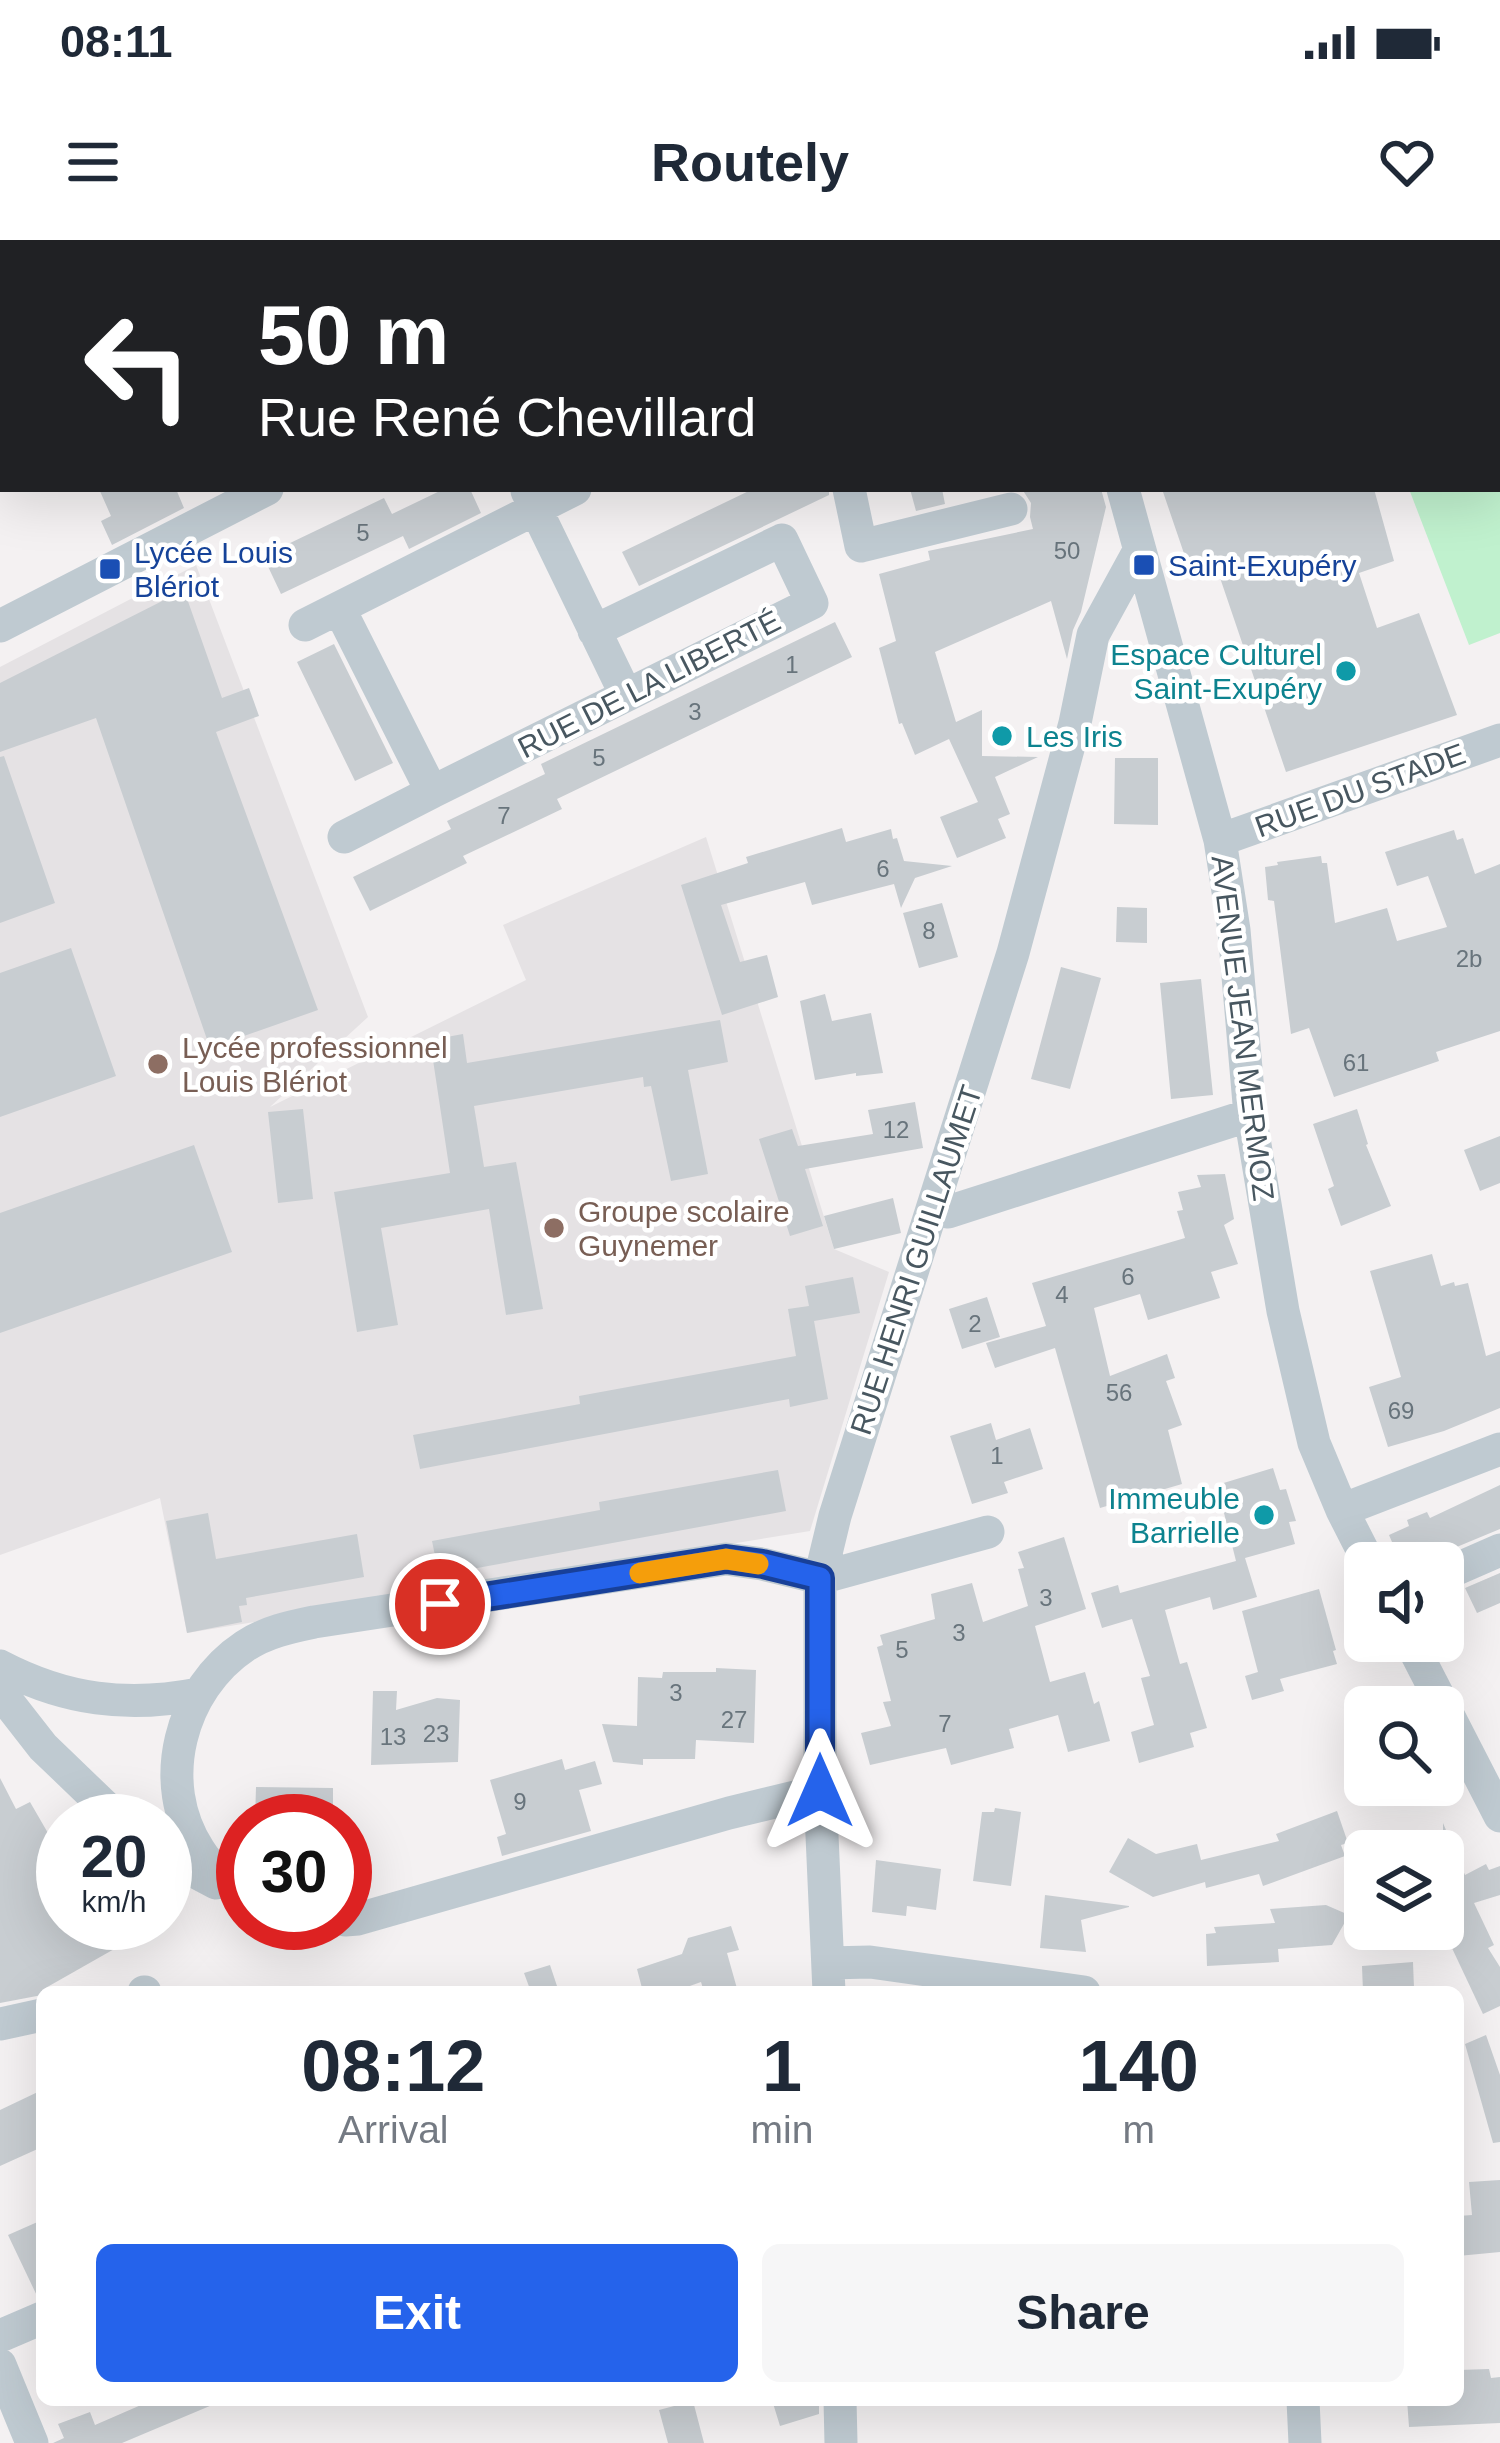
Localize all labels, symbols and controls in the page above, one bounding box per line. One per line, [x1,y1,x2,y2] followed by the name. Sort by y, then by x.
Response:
[60,16,173,67] text: 08:11
[60,129,126,195] icon: menu
[1374,129,1440,195] icon: heart
[651,132,849,192] text: Routely
[60,288,216,444] icon: left
[258,288,449,382] text: 50 m
[258,387,756,447] text: Rue René Chevillard
[356,519,370,546] house number: 5
[134,536,293,603] place label: Lycée Louis Blériot
[1054,537,1080,564] house number: 50
[1168,549,1356,582] place label: Saint-Exupéry
[1131,552,1157,578] marker: Saint-Exupéry
[97,556,123,582] marker: Lycée Louis Blériot
[513,604,785,764] street label: RUE DE LA LIBERTÉ
[1110,638,1322,705] place label: Espace Culturel Saint-Exupéry
[785,651,799,678] house number: 1
[1333,658,1359,684] marker: Espace Culturel Saint-Exupéry
[688,698,702,725] house number: 3
[1026,720,1123,753] place label: Les Iris
[989,723,1015,749] marker: Les Iris
[1250,737,1470,843] street label: RUE DU STADE
[592,744,606,771] house number: 5
[497,802,511,829] house number: 7
[1205,853,1281,1203] street label: AVENUE JEAN MERMOZ
[876,855,890,882] house number: 6
[922,917,936,944] house number: 8
[1456,945,1482,972] house number: 2b
[182,1031,448,1098] place label: Lycée professionnel Louis Blériot
[1343,1049,1369,1076] house number: 61
[145,1051,171,1077] marker: Lycée professionnel Louis Blériot
[844,1081,988,1439] street label: RUE HENRI GUILLAUMET
[883,1116,909,1143] house number: 12
[578,1195,790,1262] place label: Groupe scolaire Guynemer
[541,1215,567,1241] marker: Groupe scolaire Guynemer
[1121,1263,1135,1290] house number: 6
[1055,1281,1069,1308] house number: 4
[968,1310,982,1337] house number: 2
[1106,1379,1132,1406] house number: 56
[1388,1397,1414,1424] house number: 69
[990,1442,1004,1469] house number: 1
[1108,1482,1240,1549] place label: Immeuble Barrielle
[1251,1502,1277,1528] marker: Immeuble Barrielle
[1344,1542,1464,1950] map controls
[1344,1542,1464,1662] button: sound
[389,1553,491,1655] pin
[407,1571,473,1637] icon: arrive
[1039,1584,1053,1611] house number: 3
[952,1619,966,1646] house number: 3
[895,1636,909,1663] house number: 5
[669,1679,683,1706] house number: 3
[1344,1686,1464,1806] button: search
[721,1706,747,1733] house number: 27
[938,1710,952,1737] house number: 7
[423,1720,449,1747] house number: 23
[380,1723,406,1750] house number: 13
[757,1728,883,1854] position arrow
[513,1788,527,1815] house number: 9
[216,1794,372,1950] speed limit sign: 30
[81,1823,147,1890] text: 20
[1344,1830,1464,1950] button: layers
[81,1885,147,1918] text: km/h
[301,2026,485,2106] text: 08:12
[762,2026,802,2106] text: 1
[1079,2026,1199,2106] text: 140
[338,2108,449,2151] text: Arrival
[751,2108,813,2151] text: min
[1122,2108,1155,2151] text: m
[96,2244,738,2382] button: Exit
[762,2244,1404,2382] button: Share

